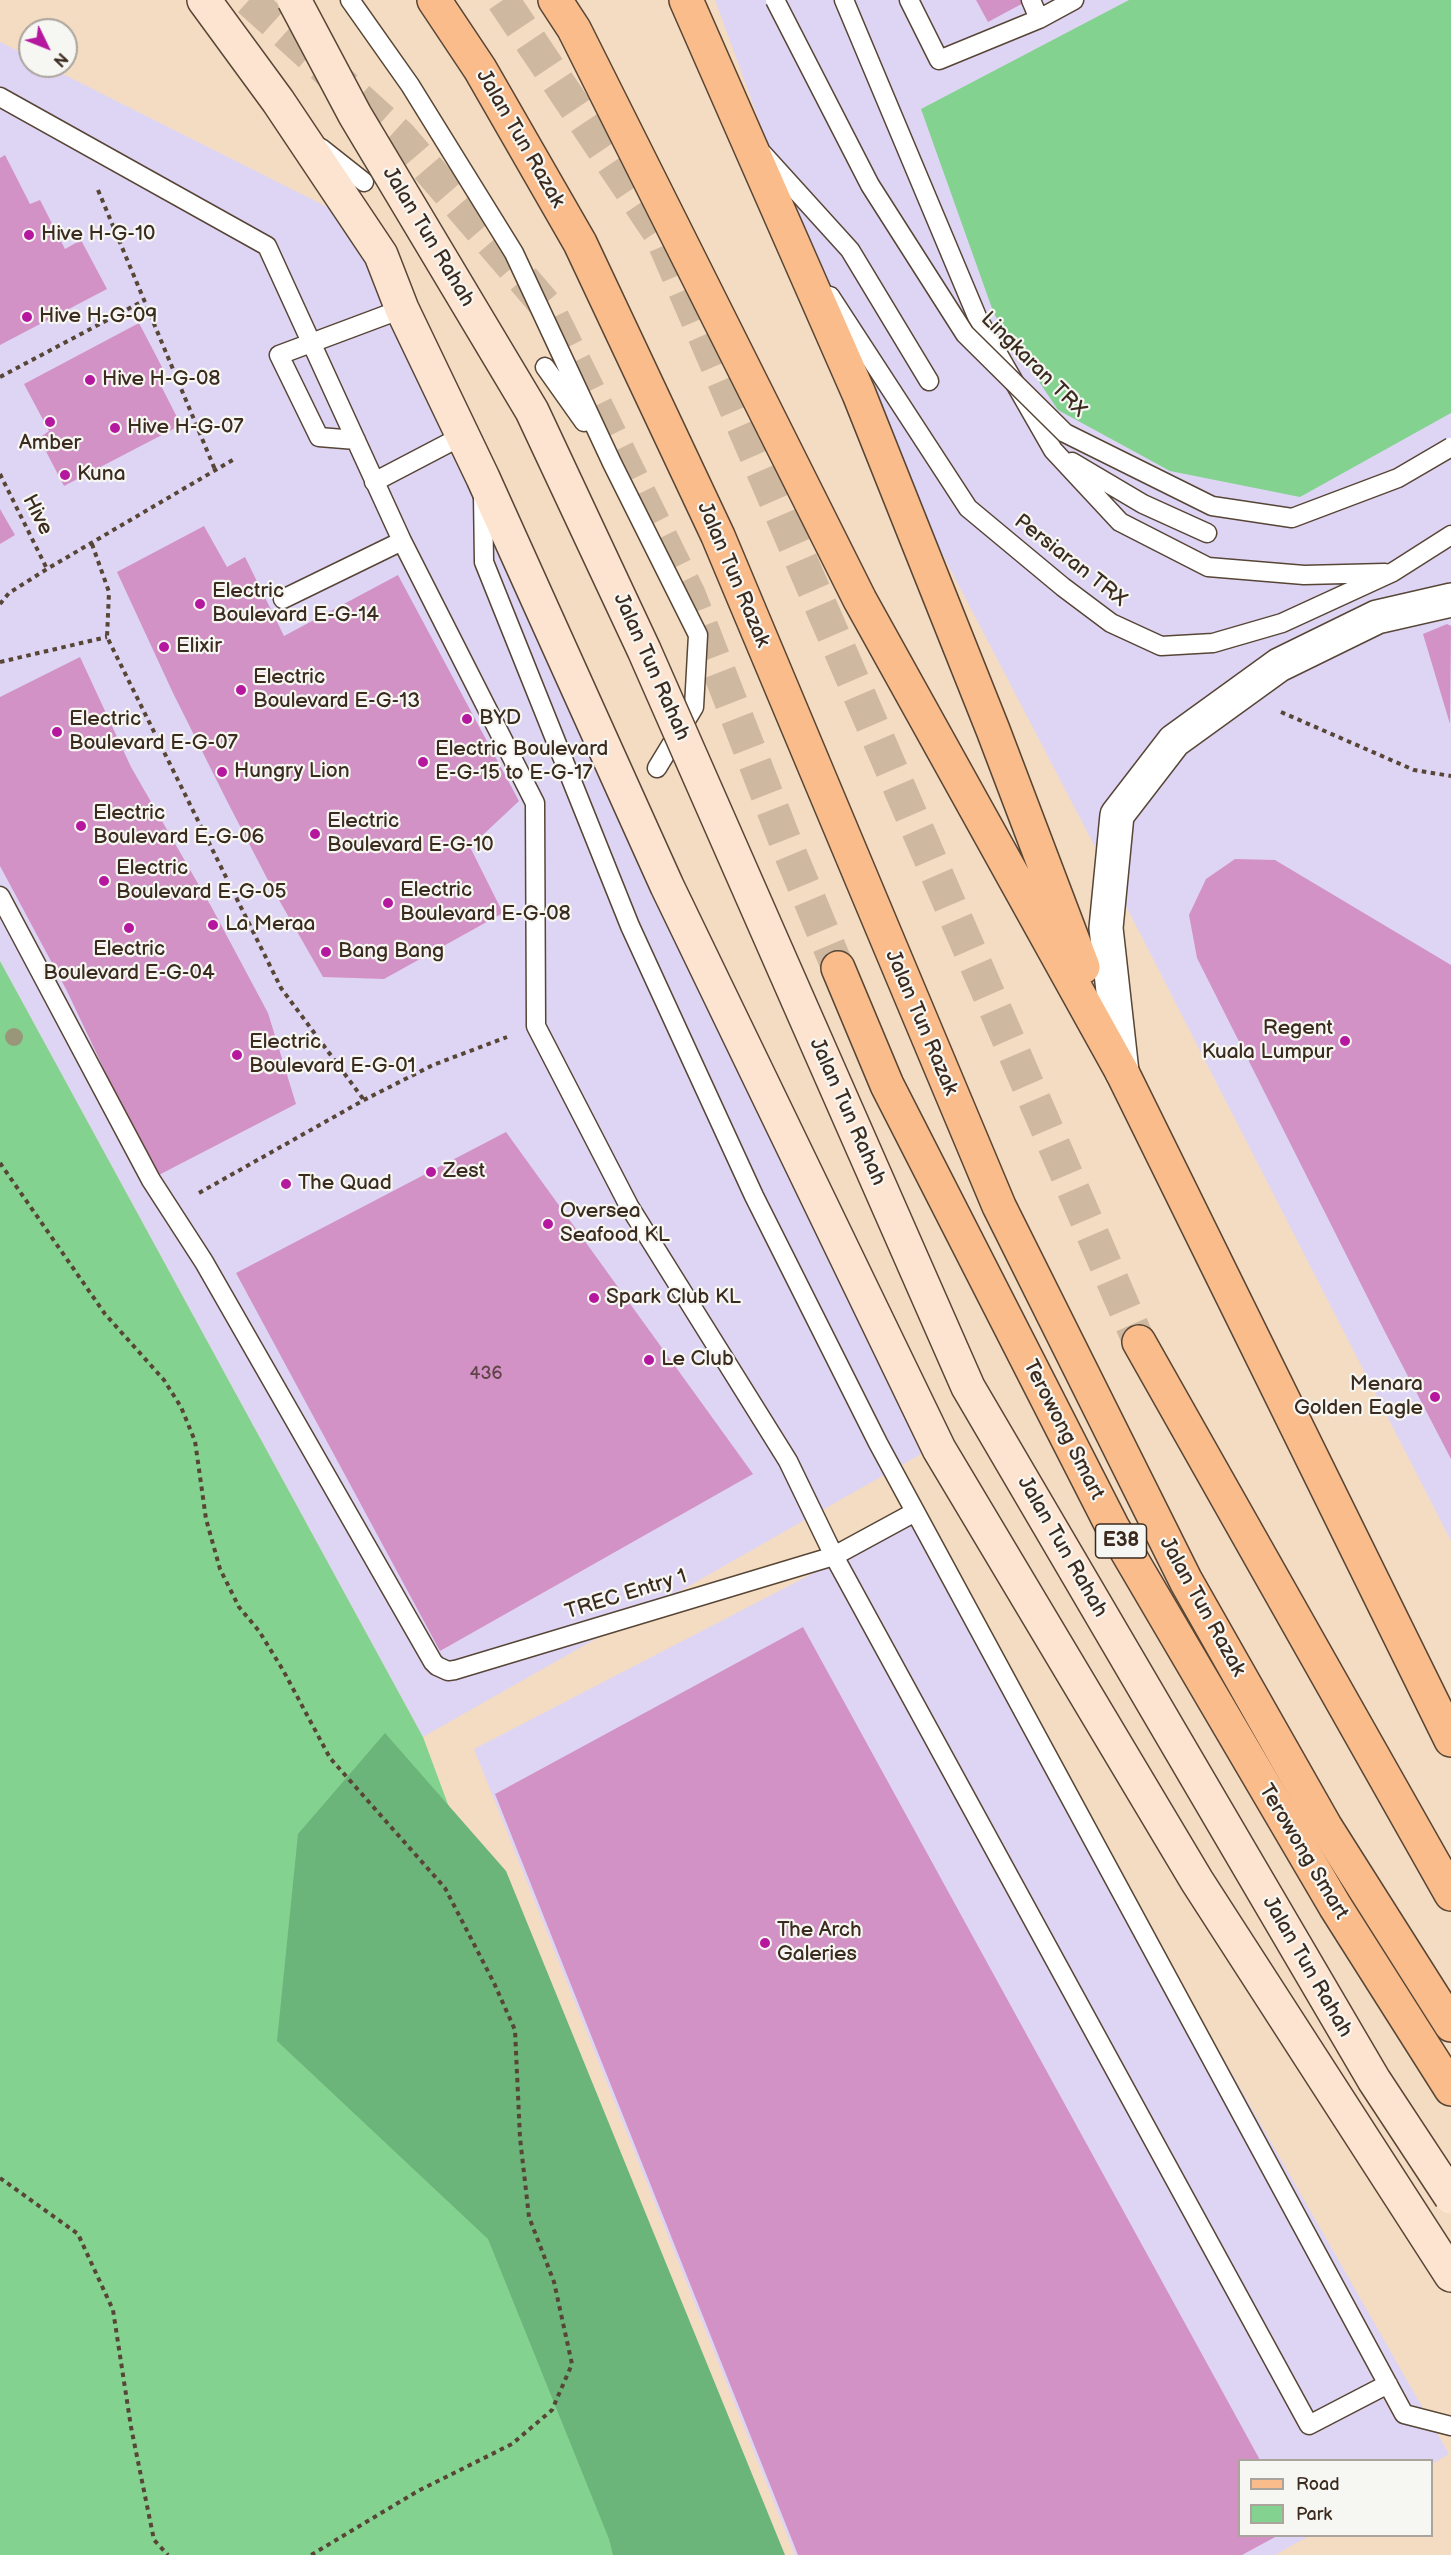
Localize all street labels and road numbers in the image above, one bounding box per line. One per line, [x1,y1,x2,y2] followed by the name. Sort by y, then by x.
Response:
[470,65,570,213] street label: Jalan Tun Razak
[376,163,480,311] street label: Jalan Tun Rahah
[975,307,1091,423] street label: Lingkaran TRX
[16,491,58,539] street label: Hive
[691,499,775,651] street label: Jalan Tun Razak
[1009,509,1131,613] street label: Persiaran TRX
[607,589,695,745] street label: Jalan Tun Rahah
[879,947,963,1099] street label: Jalan Tun Razak
[803,1034,891,1190] street label: Jalan Tun Rahah
[1017,1356,1109,1504] street label: Terowong Smart
[1011,1472,1113,1622] street label: Jalan Tun Rahah
[1096,1524,1146,1558] road number: E38
[1153,1533,1251,1681] street label: Jalan Tun Razak
[562,1565,690,1625] street label: TREC Entry 1
[1253,1780,1353,1924] street label: Terowong Smart
[1256,1892,1358,2042] street label: Jalan Tun Rahah

